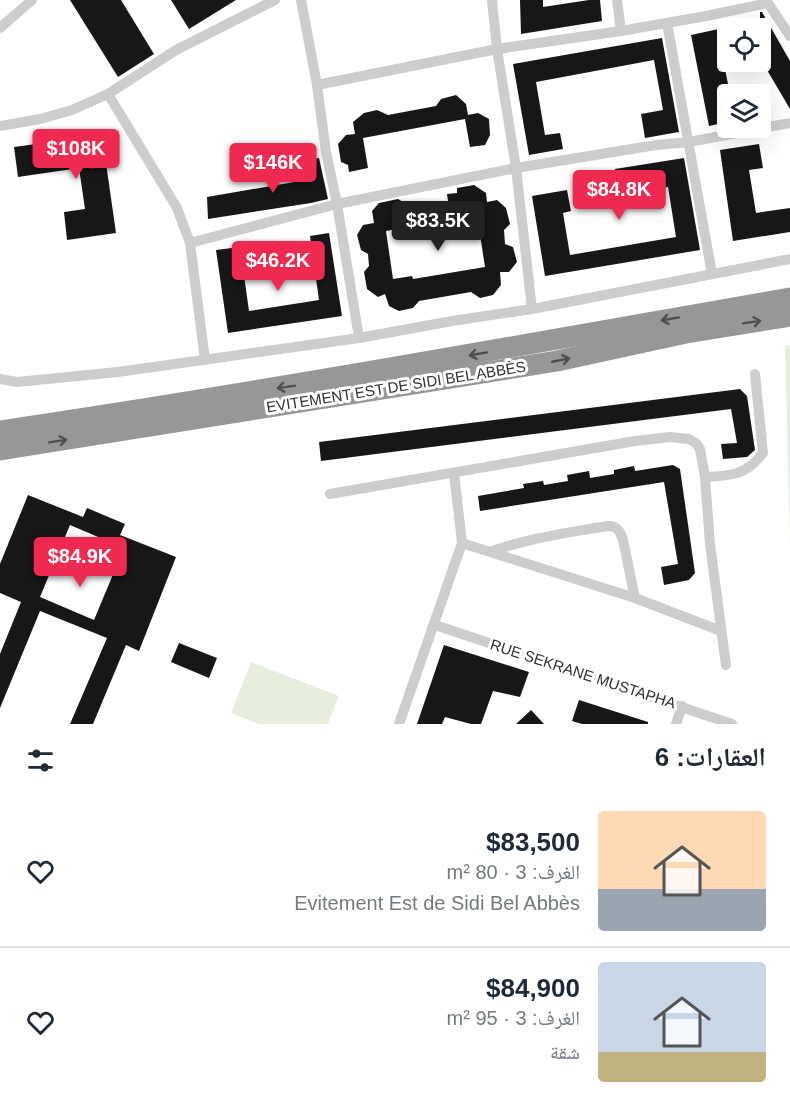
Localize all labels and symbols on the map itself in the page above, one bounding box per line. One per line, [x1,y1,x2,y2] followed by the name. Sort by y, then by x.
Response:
[34,129,118,180] pin: $108K
[231,143,315,194] pin: $146K
[570,170,668,221] pin: $84.8K
[389,201,487,252] pin: $83.5K
[229,241,327,292] pin: $46.2K
[661,314,681,325] one-way arrow
[742,316,762,327] one-way arrow
[469,349,489,360] one-way arrow
[551,354,571,365] one-way arrow
[265,358,527,415] street label: EVITEMENT EST DE SIDI BEL ABBÈS
[277,381,297,392] one-way arrow
[47,435,67,446] one-way arrow
[31,537,129,588] pin: $84.9K
[488,635,678,712] street label: RUE SEKRANE MUSTAPHA

